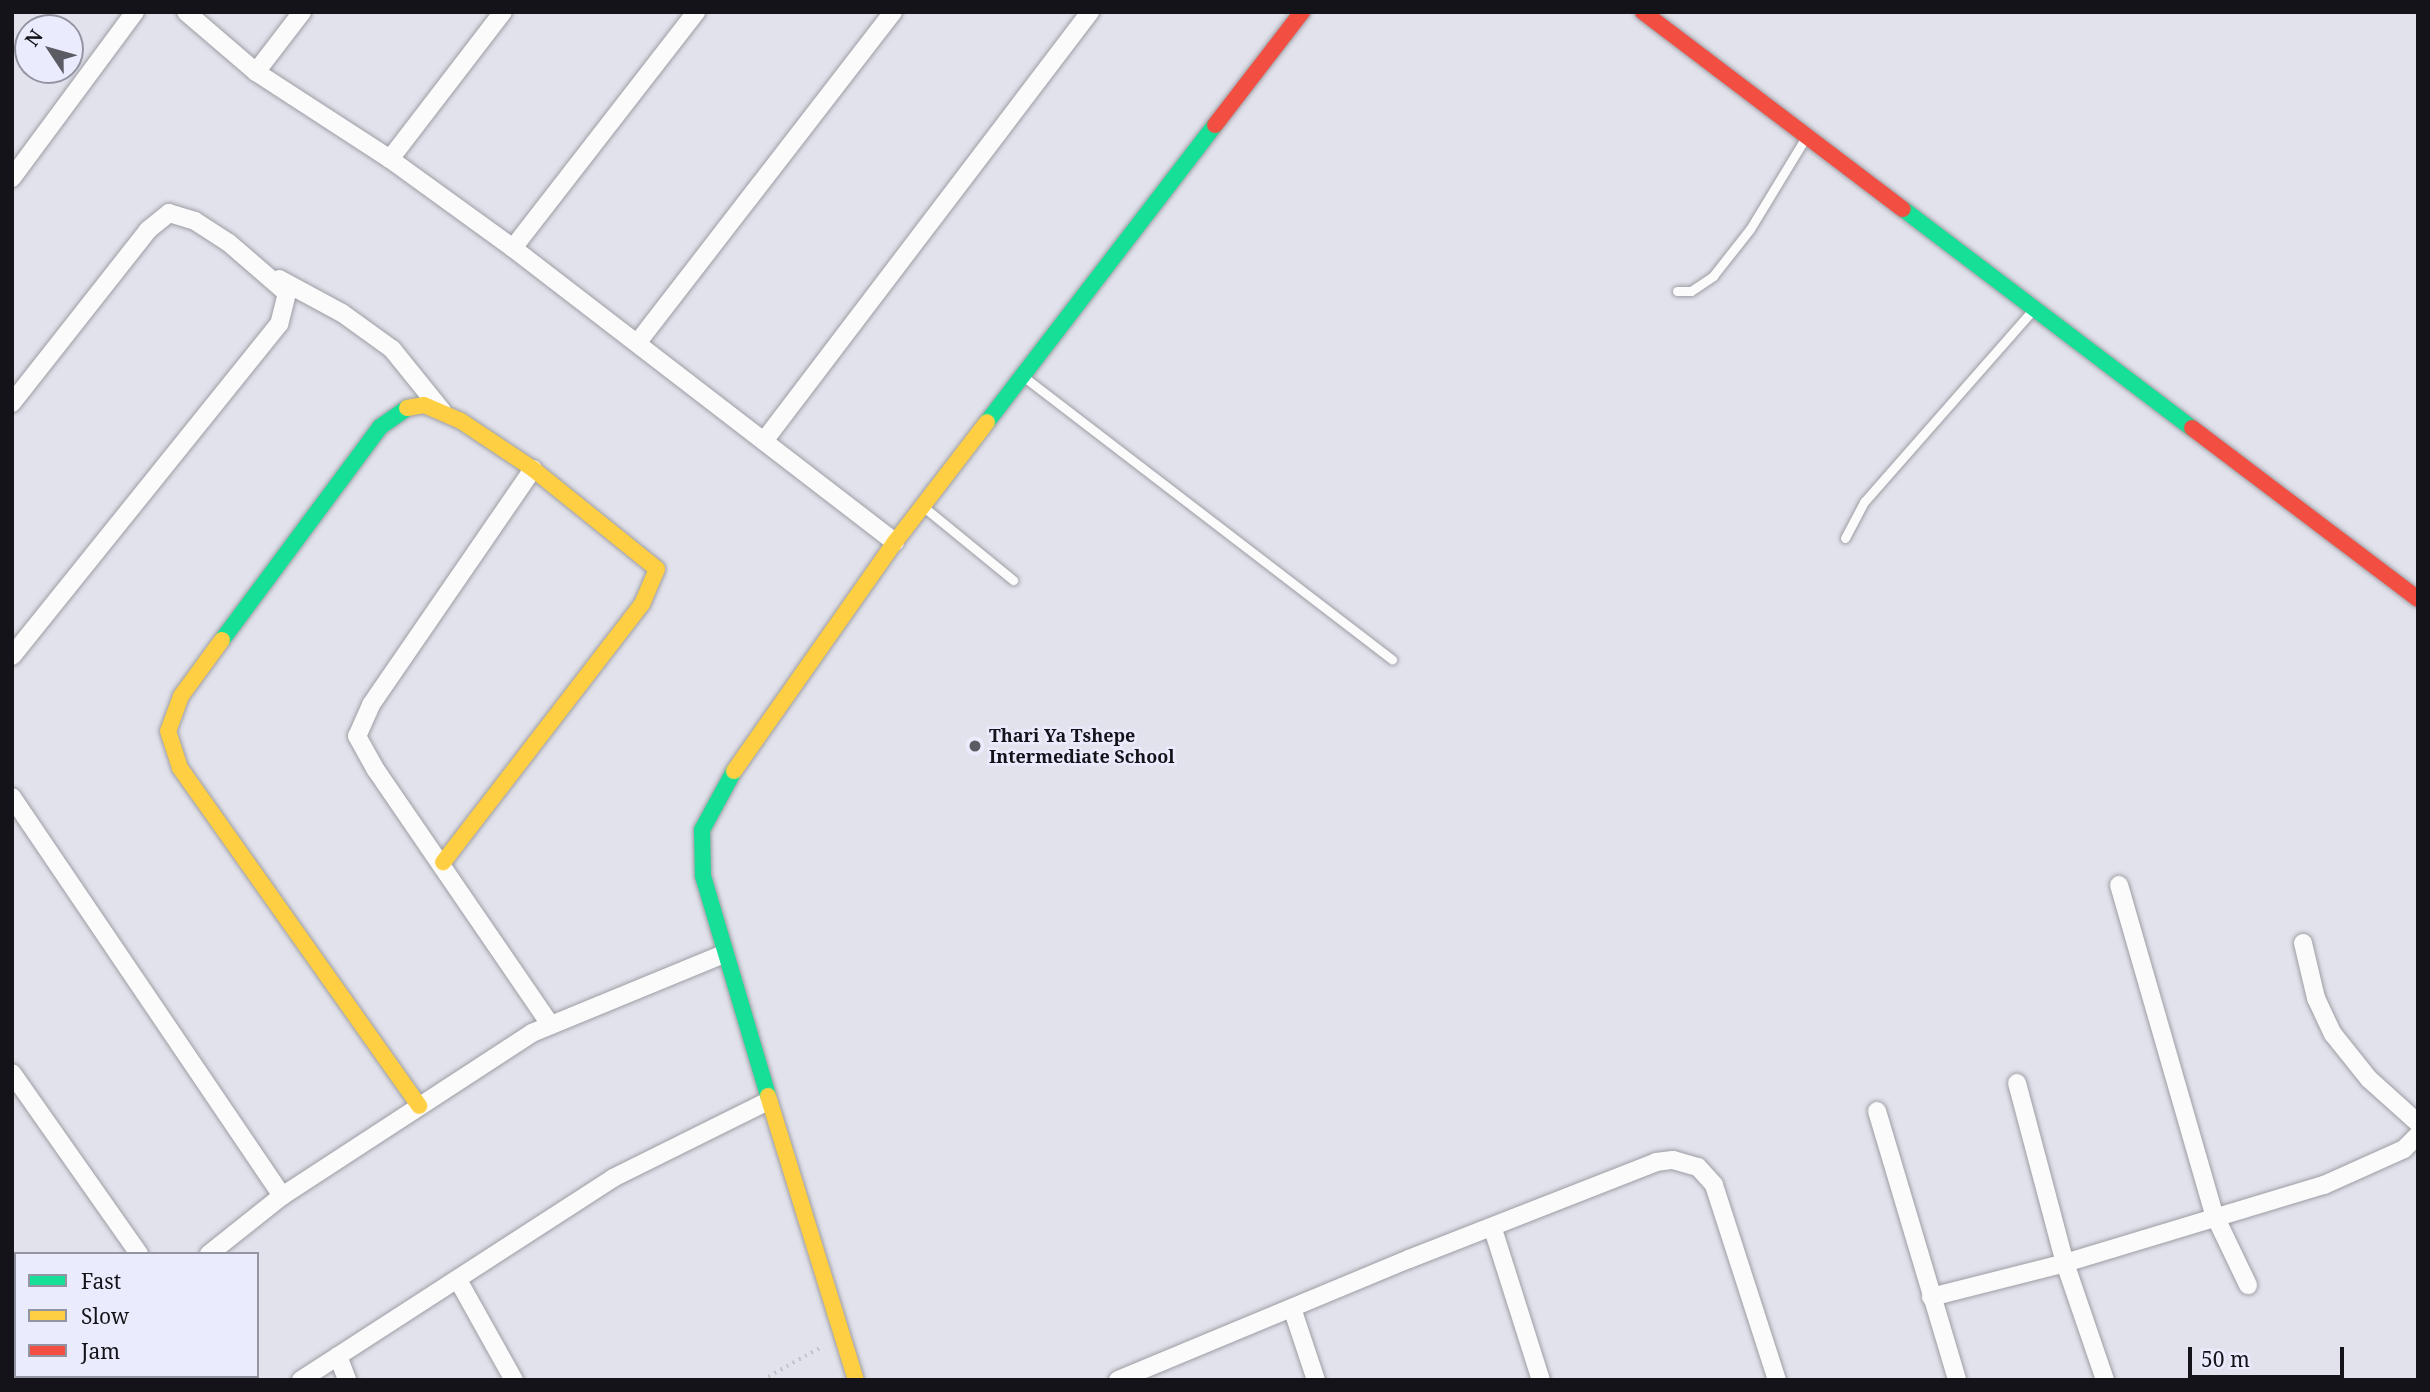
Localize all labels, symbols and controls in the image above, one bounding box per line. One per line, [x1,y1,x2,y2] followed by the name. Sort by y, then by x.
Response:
[14,14,84,84] north arrow
[19,24,49,52] text: N
[989,725,1175,768] place label: Thari Ya Tshepe Intermediate School
[967,738,983,754] marker: Thari Ya Tshepe Intermediate School
[14,1252,259,1378] legend
[81,1267,121,1295] text: Fast
[81,1302,129,1330] text: Slow
[2192,1332,2348,1376] scale bar
[81,1337,120,1365] text: Jam
[2201,1345,2250,1373] text: 50 m

